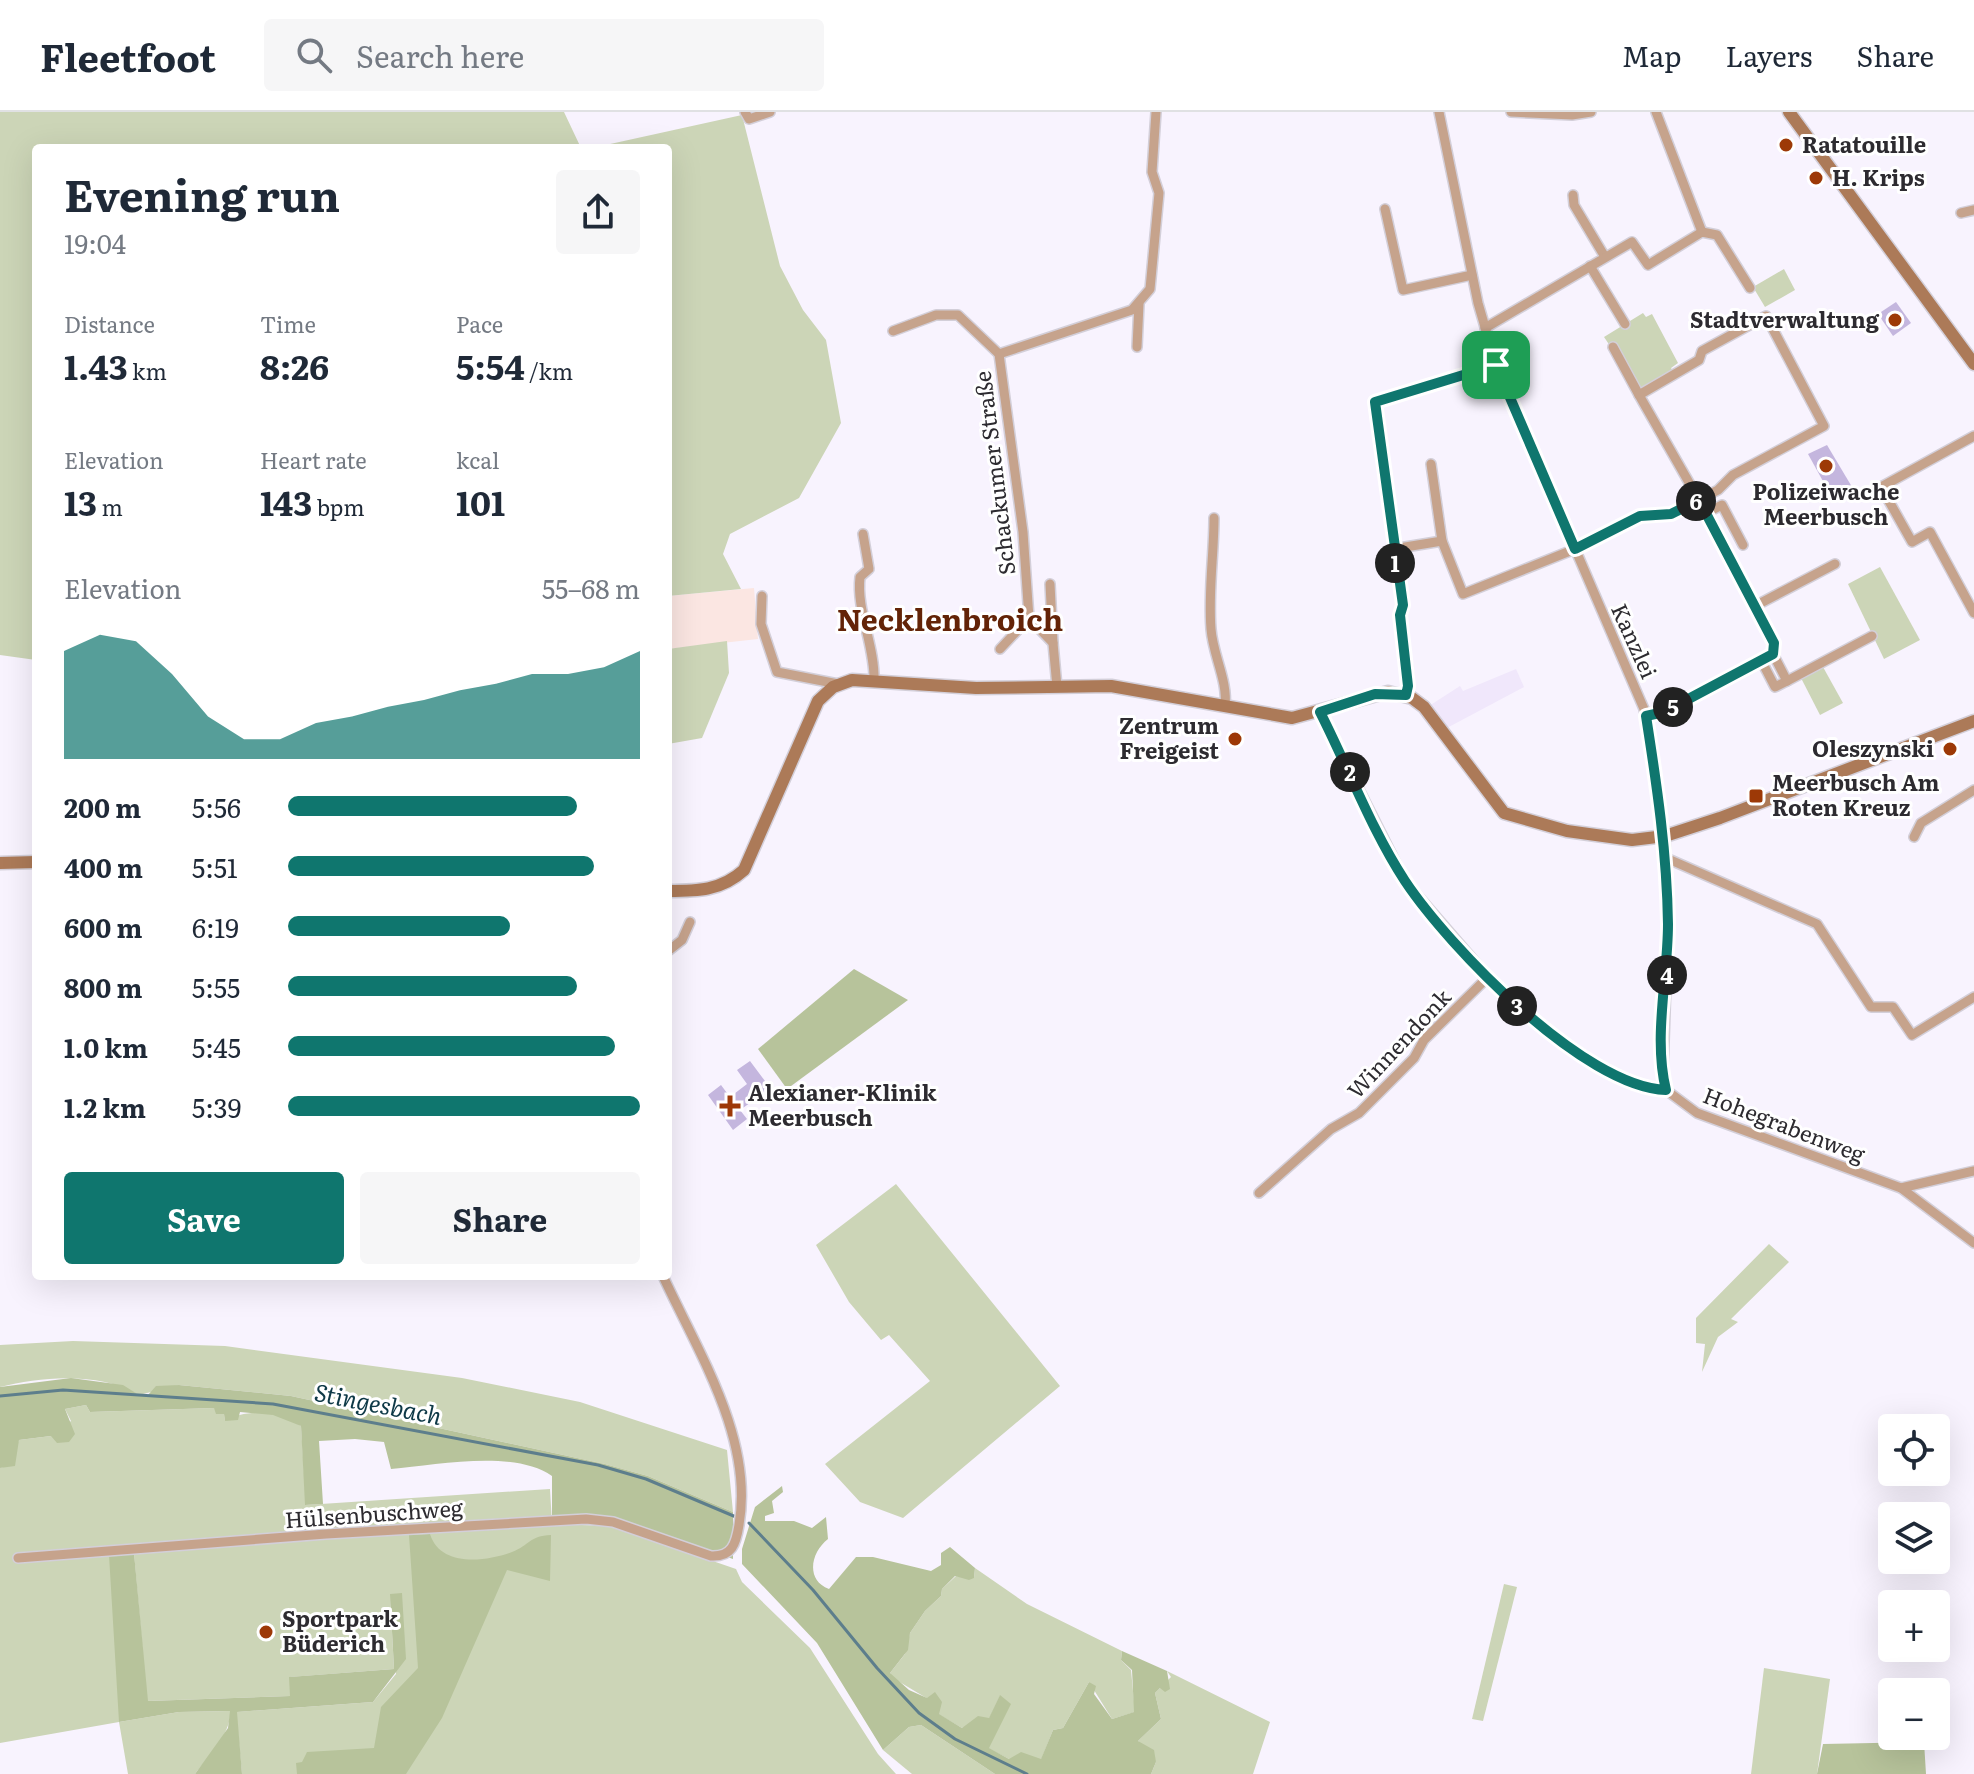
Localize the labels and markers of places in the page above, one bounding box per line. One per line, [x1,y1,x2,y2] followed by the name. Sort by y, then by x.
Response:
[1802,127,1926,160] place label: Ratatouille
[1777,136,1795,154] marker: Ratatouille
[1832,160,1925,193] place label: H. Krips
[1807,169,1825,187] marker: H. Krips
[1690,302,1880,335] place label: Stadtverwaltung
[1886,311,1904,329] marker: Stadtverwaltung
[1462,331,1530,399] pin
[1817,457,1835,475] marker: Polizeiwache Meerbusch
[1753,474,1899,532] place label: Polizeiwache Meerbusch
[1676,481,1716,521] pin: 6
[1375,543,1415,583] pin: 1
[1653,687,1693,727] pin: 5
[1119,708,1219,766] place label: Zentrum Freigeist
[1226,730,1244,748] marker: Zentrum Freigeist
[1812,731,1934,764] place label: Oleszynski
[1941,740,1959,758] marker: Oleszynski
[1330,752,1370,792] pin: 2
[1772,765,1939,823] place label: Meerbusch Am Roten Kreuz
[1747,787,1765,805] marker: Meerbusch Am Roten Kreuz
[1647,955,1687,995] pin: 4
[1497,986,1537,1026] pin: 3
[748,1075,937,1133] place label: Alexianer-Klinik Meerbusch
[719,1095,741,1117] marker: Alexianer-Klinik Meerbusch
[282,1601,398,1659] place label: Sportpark Büderich
[257,1623,275,1641] marker: Sportpark Büderich

